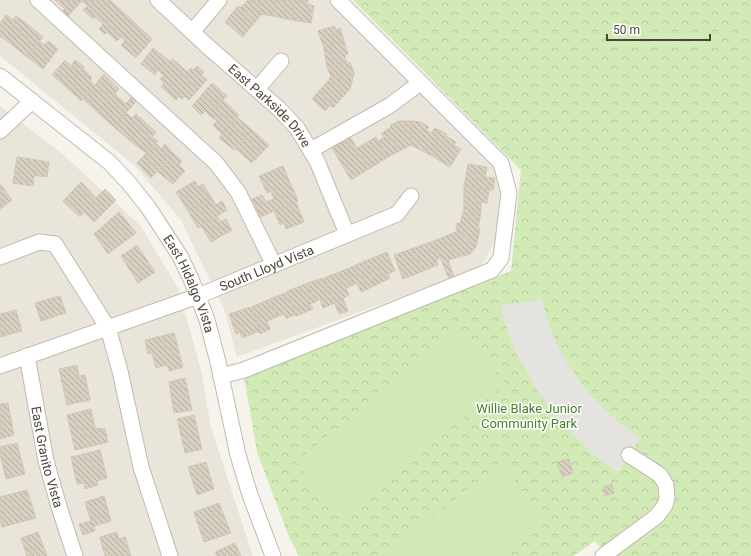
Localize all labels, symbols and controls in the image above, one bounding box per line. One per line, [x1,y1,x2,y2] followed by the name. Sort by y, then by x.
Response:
[607,16,710,42] scale bar
[613,23,640,37] text: 50 m
[225,61,314,150] street label: East Parkside Drive
[160,232,217,334] street label: East Hidalgo Vista
[217,242,316,294] street label: South Lloyd Vista
[476,401,582,431] park label: Willie Blake Junior Community Park
[28,405,66,509] street label: East Granito Vista

